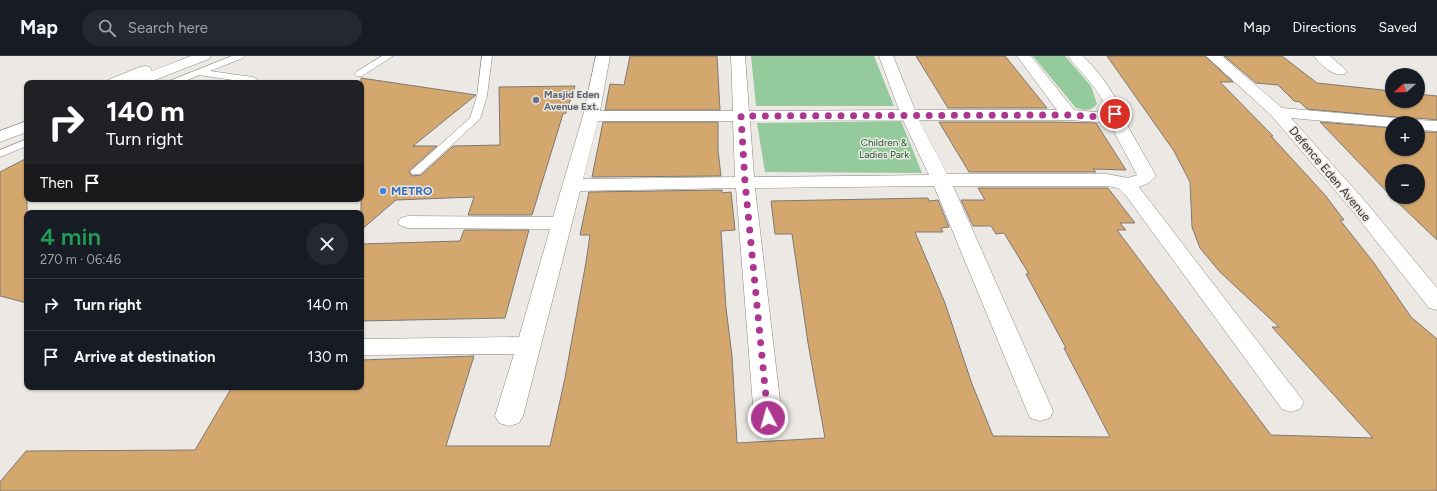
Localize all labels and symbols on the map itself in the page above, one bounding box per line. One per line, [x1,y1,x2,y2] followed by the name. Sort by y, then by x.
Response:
[1385,68,1425,108] north arrow
[544,88,600,113] place label: Masjid Eden Avenue Ext.
[531,95,541,105] marker: Masjid Eden Avenue Ext.
[1098,97,1132,131] pin
[1286,124,1374,225] street label: Defence Eden Avenue
[859,136,909,161] park label: Children & Ladies Park
[391,184,433,198] place label: METRO
[378,186,388,196] marker: METRO
[747,397,789,439] position arrow

